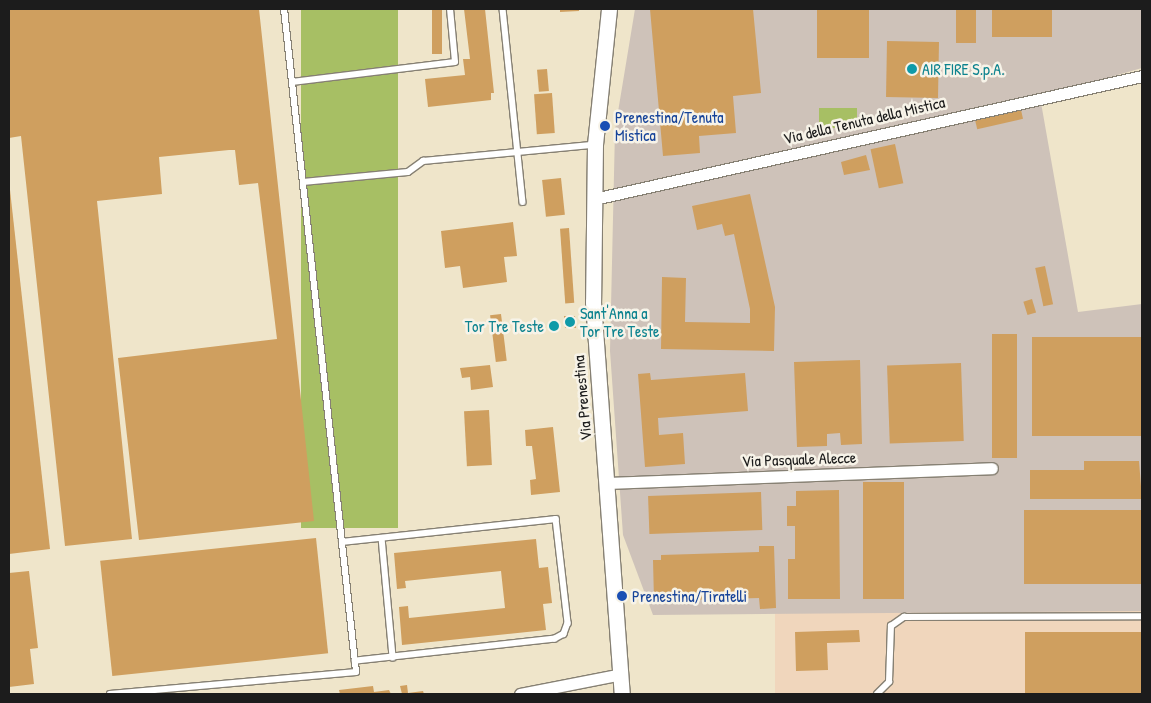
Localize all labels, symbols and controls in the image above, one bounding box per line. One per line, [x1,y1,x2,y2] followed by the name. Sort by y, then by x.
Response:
[922,59,1005,79] place label: AIR FIRE S.p.A.
[906,63,918,75] marker: AIR FIRE S.p.A.
[781,92,947,148] street label: Via della Tenuta della Mistica
[615,107,724,145] place label: Prenestina/Tenuta Mistica
[599,120,611,132] marker: Prenestina/Tenuta Mistica
[580,303,659,341] place label: Sant'Anna a Tor Tre Teste
[465,316,544,336] place label: Tor Tre Teste
[564,316,576,328] marker: Sant'Anna a Tor Tre Teste
[548,320,560,332] marker: Tor Tre Teste
[569,355,595,441] street label: Via Prenestina
[742,447,856,471] street label: Via Pasquale Alecce
[632,586,747,606] place label: Prenestina/Tiratelli
[616,590,628,602] marker: Prenestina/Tiratelli

